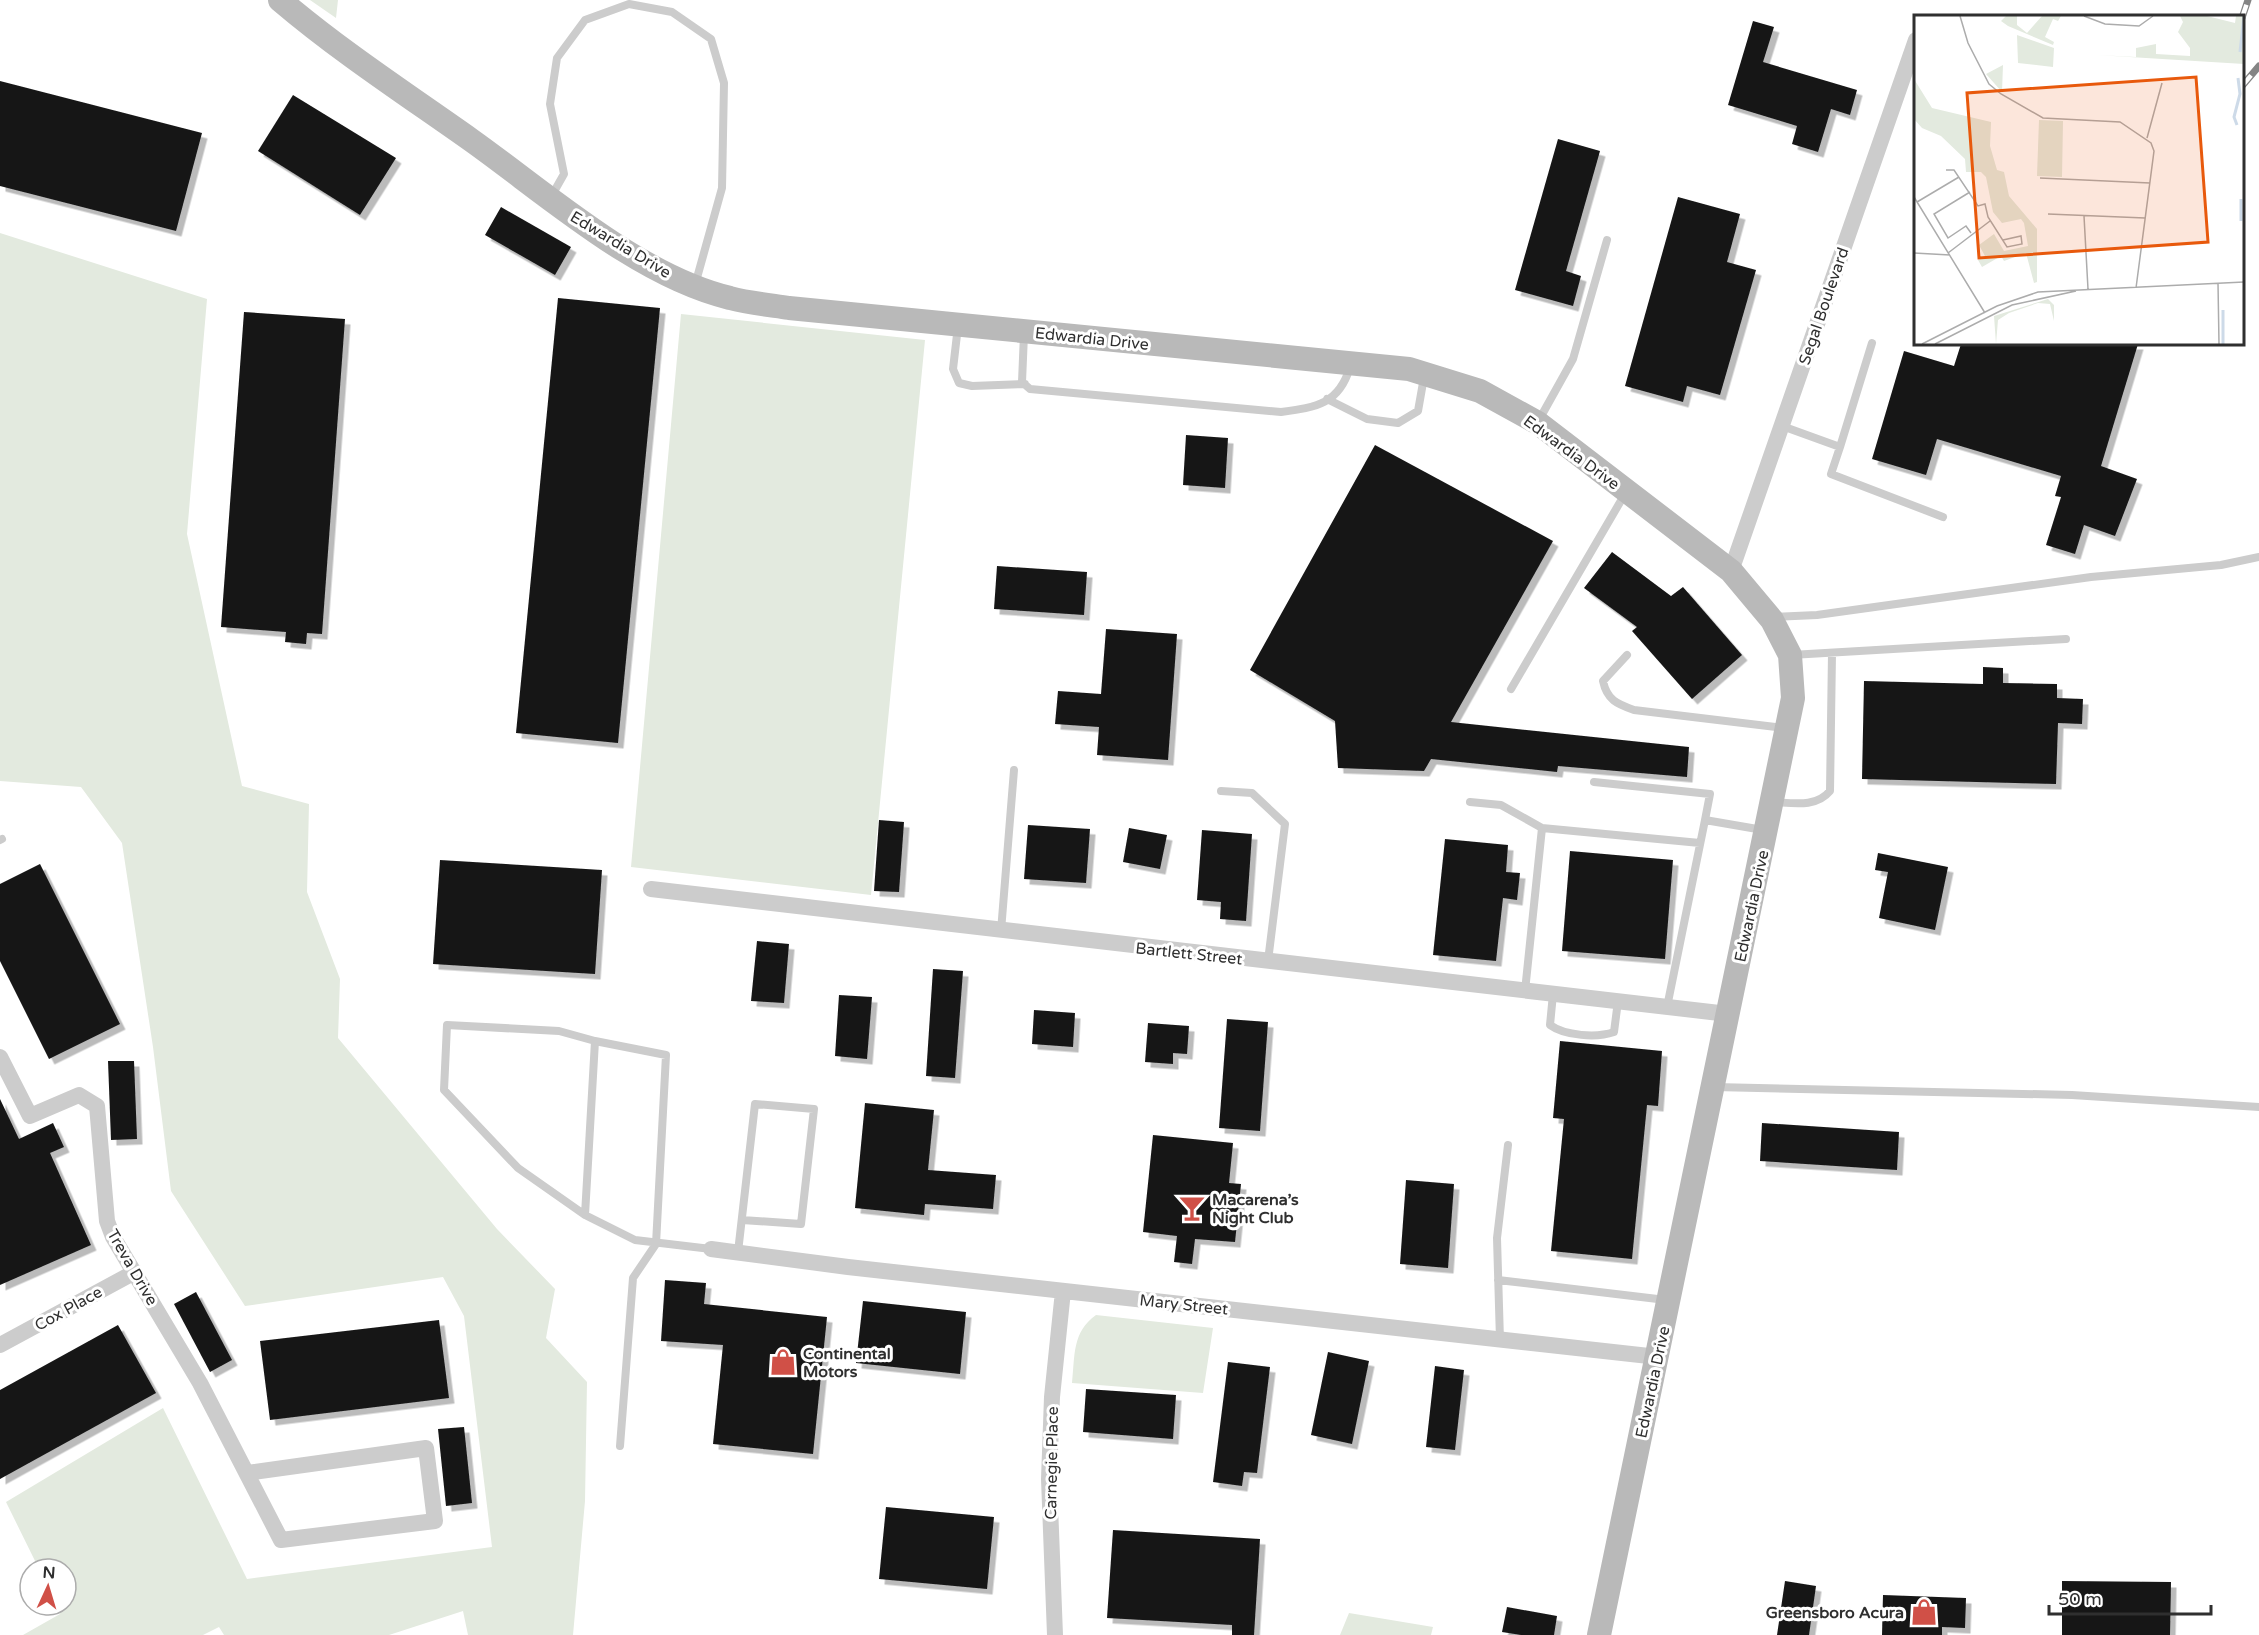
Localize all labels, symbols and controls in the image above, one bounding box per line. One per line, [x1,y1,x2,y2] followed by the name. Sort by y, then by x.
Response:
[1914,15,2244,345] inset map
[566,207,675,283] street label: Edwardia Drive
[1794,245,1853,368] street label: Segal Boulevard
[1034,323,1150,355] street label: Edwardia Drive
[1519,411,1623,494] street label: Edwardia Drive
[1730,848,1774,964] street label: Edwardia Drive
[1134,938,1243,970] street label: Bartlett Street
[1212,1190,1299,1228] place label: Macarena’s Night Club
[1177,1193,1207,1223] bar icon: Macarena’s Night Club
[102,1226,162,1309] street label: Treva Drive
[31,1282,106,1336] street label: Cox Place
[1139,1290,1229,1320] street label: Mary Street
[1631,1324,1675,1440] street label: Edwardia Drive
[803,1344,891,1382] place label: Continental Motors
[768,1347,798,1377] shop icon: Continental Motors
[1041,1406,1063,1520] street label: Carnegie Place
[18,1557,78,1617] north arrow
[42,1563,56,1583] text: N
[2049,1578,2211,1616] scale bar
[2058,1588,2102,1610] text: 50 m
[1909,1597,1939,1627] shop icon: Greensboro Acura
[1766,1603,1904,1623] place label: Greensboro Acura

